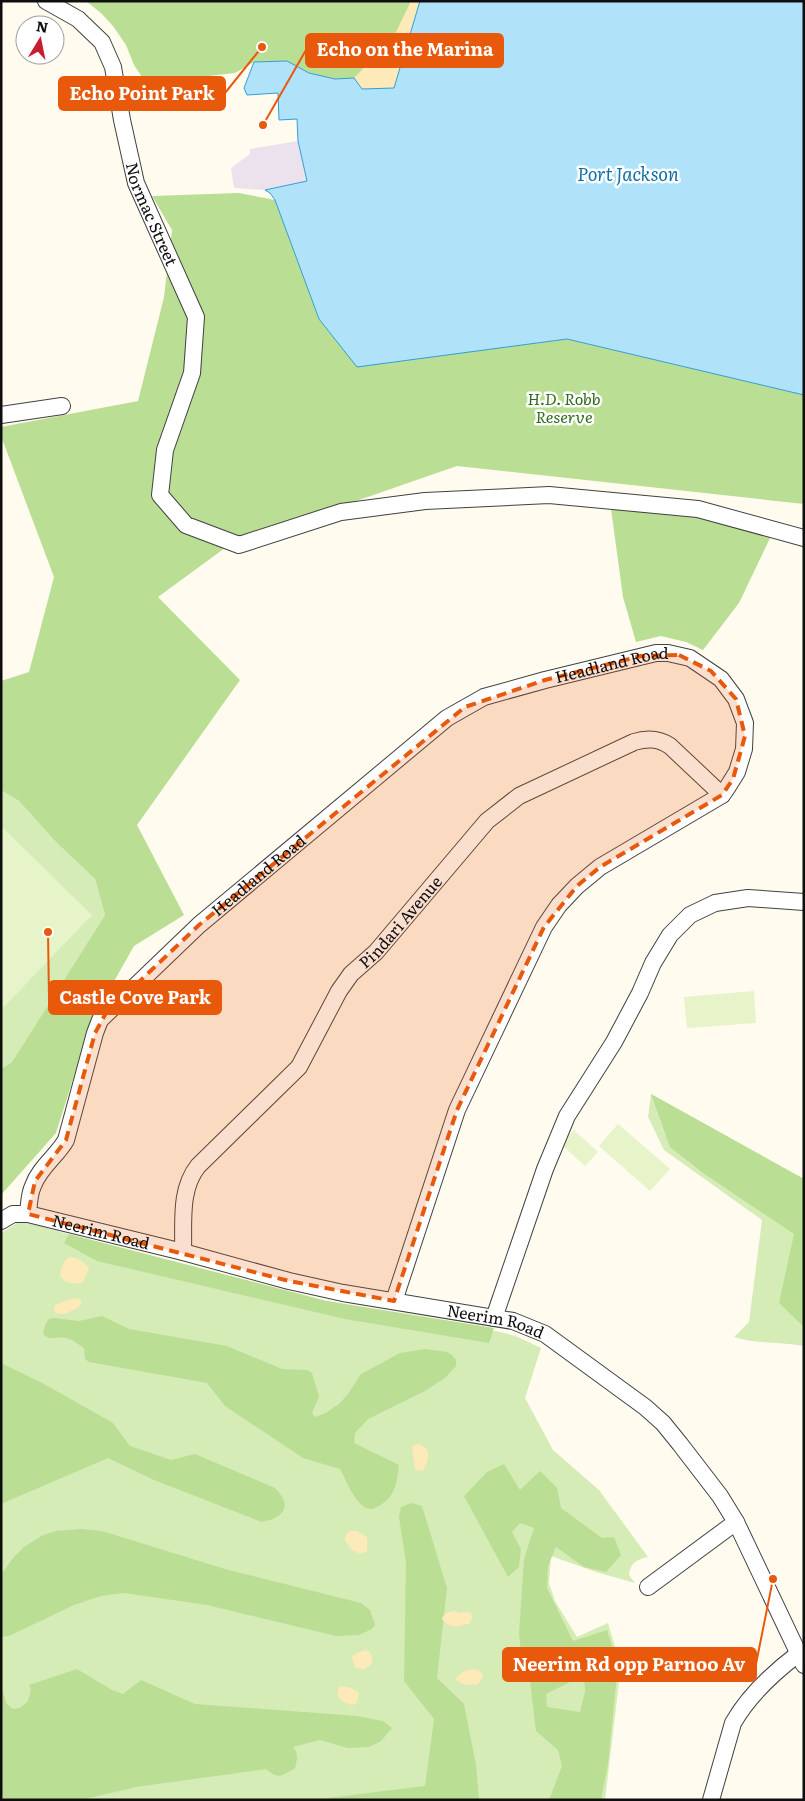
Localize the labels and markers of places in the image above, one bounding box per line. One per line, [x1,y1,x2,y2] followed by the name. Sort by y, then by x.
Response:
[306,34,503,67] callout: Echo on the Marina
[59,77,225,110] callout: Echo Point Park
[49,981,221,1014] callout: Castle Cove Park
[503,1648,756,1681] callout: Neerim Rd opp Parnoo Av

